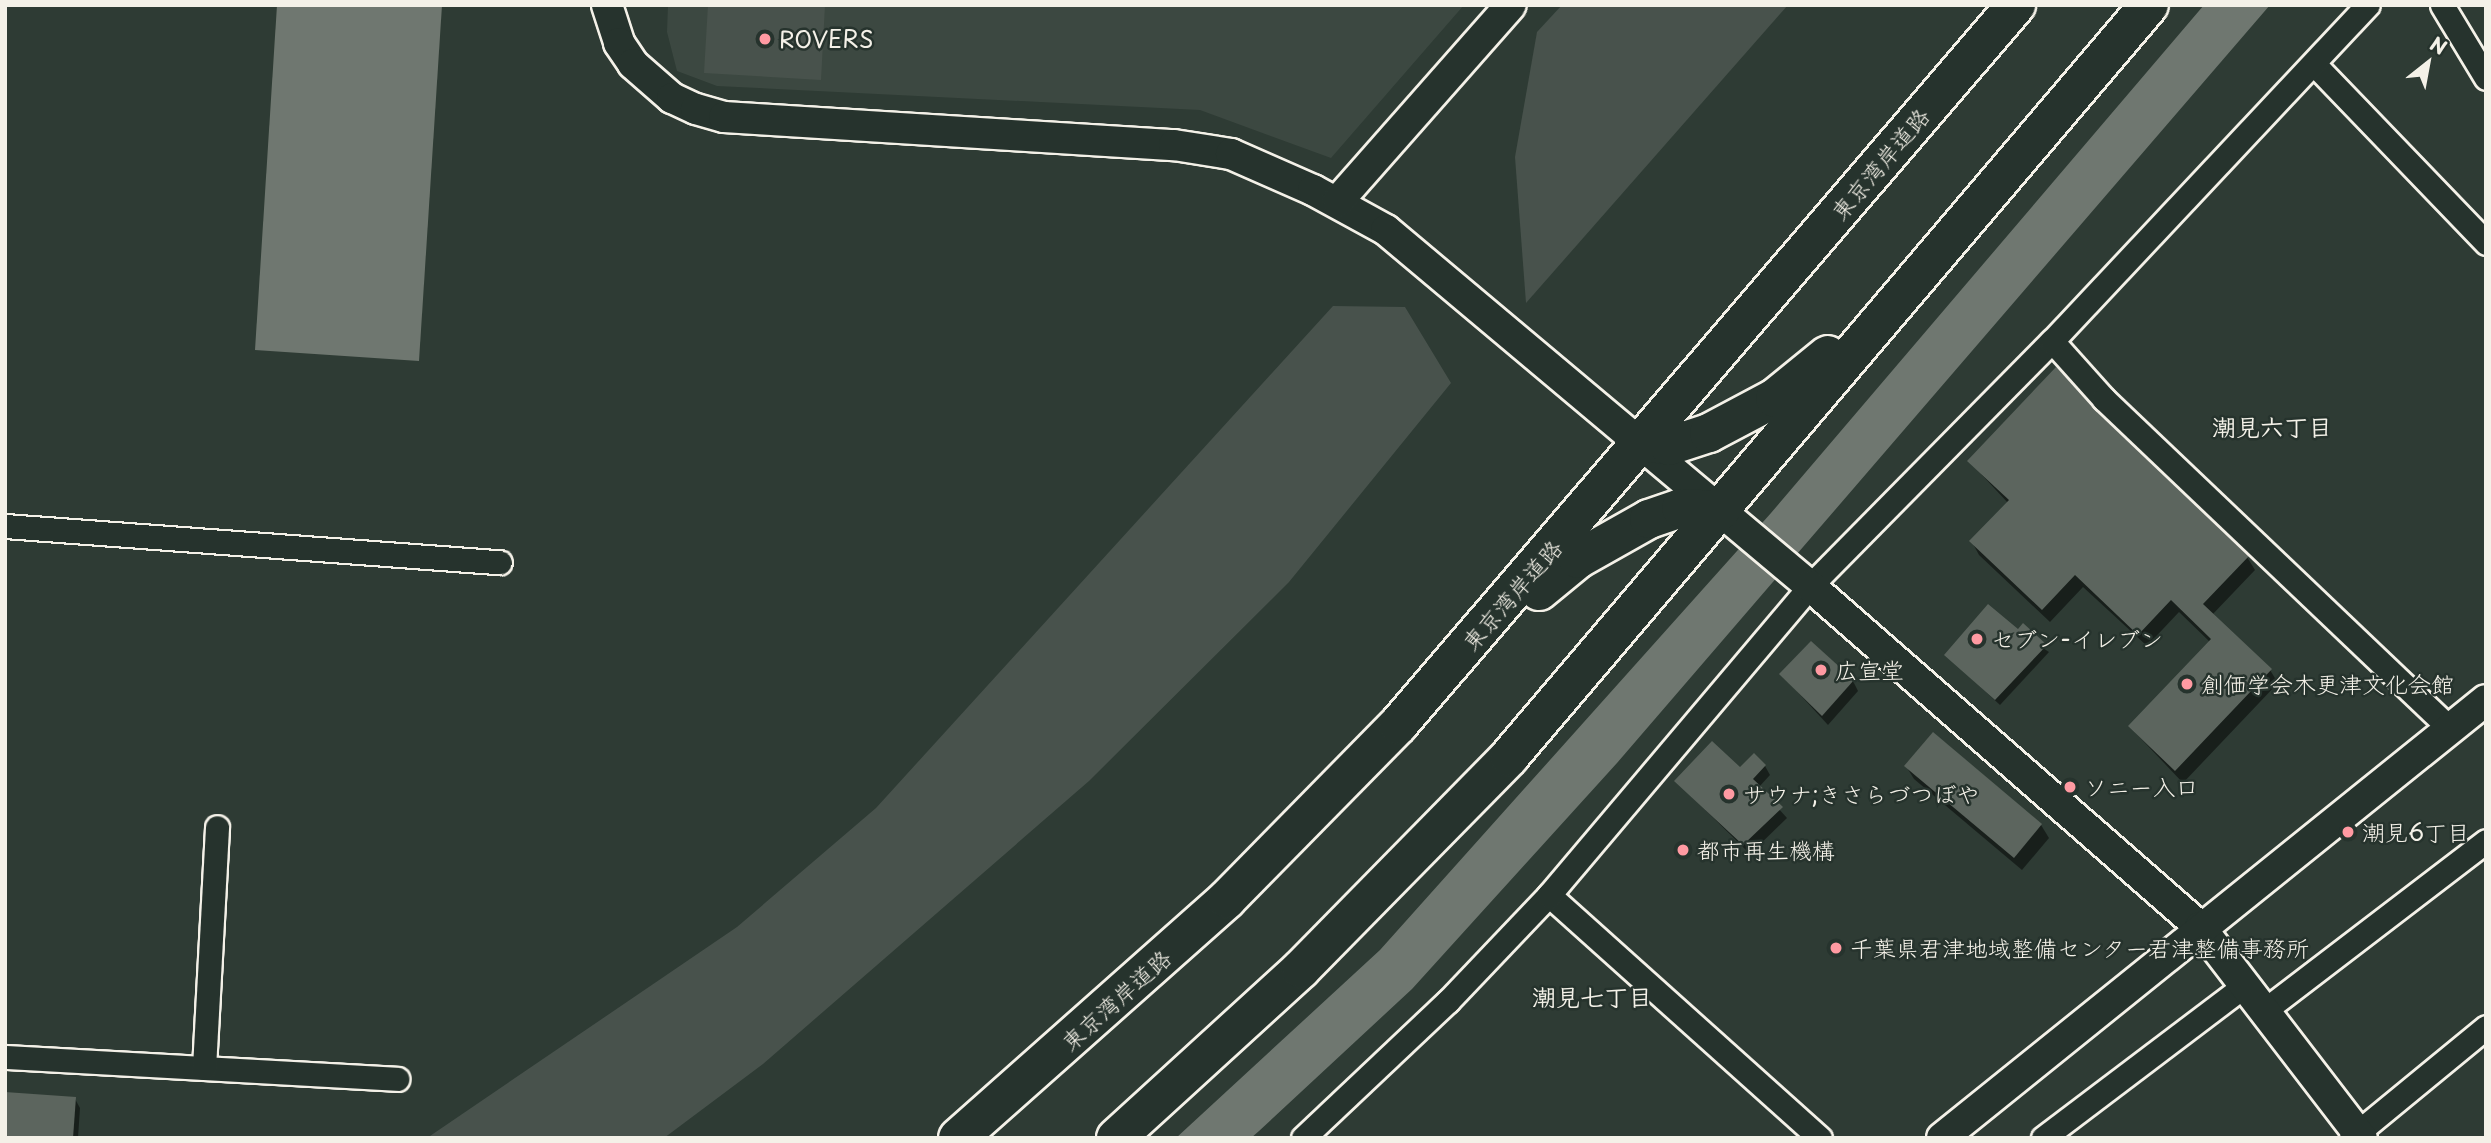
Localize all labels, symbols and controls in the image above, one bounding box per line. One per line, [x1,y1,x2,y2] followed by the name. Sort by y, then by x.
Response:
[779,25,874,53] place label: ROVERS
[2393,28,2463,98] north arrow
[2425,29,2452,61] text: N
[757,31,773,47] marker: ROVERS
[1825,102,1935,226] street label: 東京湾岸道路
[2212,413,2332,441] district label: 潮見六丁目
[1456,534,1568,656] street label: 東京湾岸道路
[1991,625,2163,653] place label: セブン-イレブン
[1969,631,1985,647] marker: セブン-イレブン
[1835,656,1904,684] place label: 広宣堂
[1813,662,1829,678] marker: 広宣堂
[2201,670,2454,698] place label: 創価学会木更津文化会館
[2179,676,2195,692] marker: 創価学会木更津文化会館
[2084,773,2199,801] place label: ソニー入口
[2062,779,2078,795] marker: ソニー入口
[1743,780,1980,808] place label: サウナ;きさらづつぼや
[1721,786,1737,802] marker: サウナ;きさらづつぼや
[2362,818,2470,846] place label: 潮見6丁目
[2340,824,2356,840] marker: 潮見6丁目
[1697,836,1835,864] place label: 都市再生機構
[1675,842,1691,858] marker: 都市再生機構
[1850,934,2310,962] place label: 千葉県君津地域整備センター君津整備事務所
[1828,940,1844,956] marker: 千葉県君津地域整備センター君津整備事務所
[1055,944,1177,1056] street label: 東京湾岸道路
[1532,983,1652,1011] district label: 潮見七丁目

